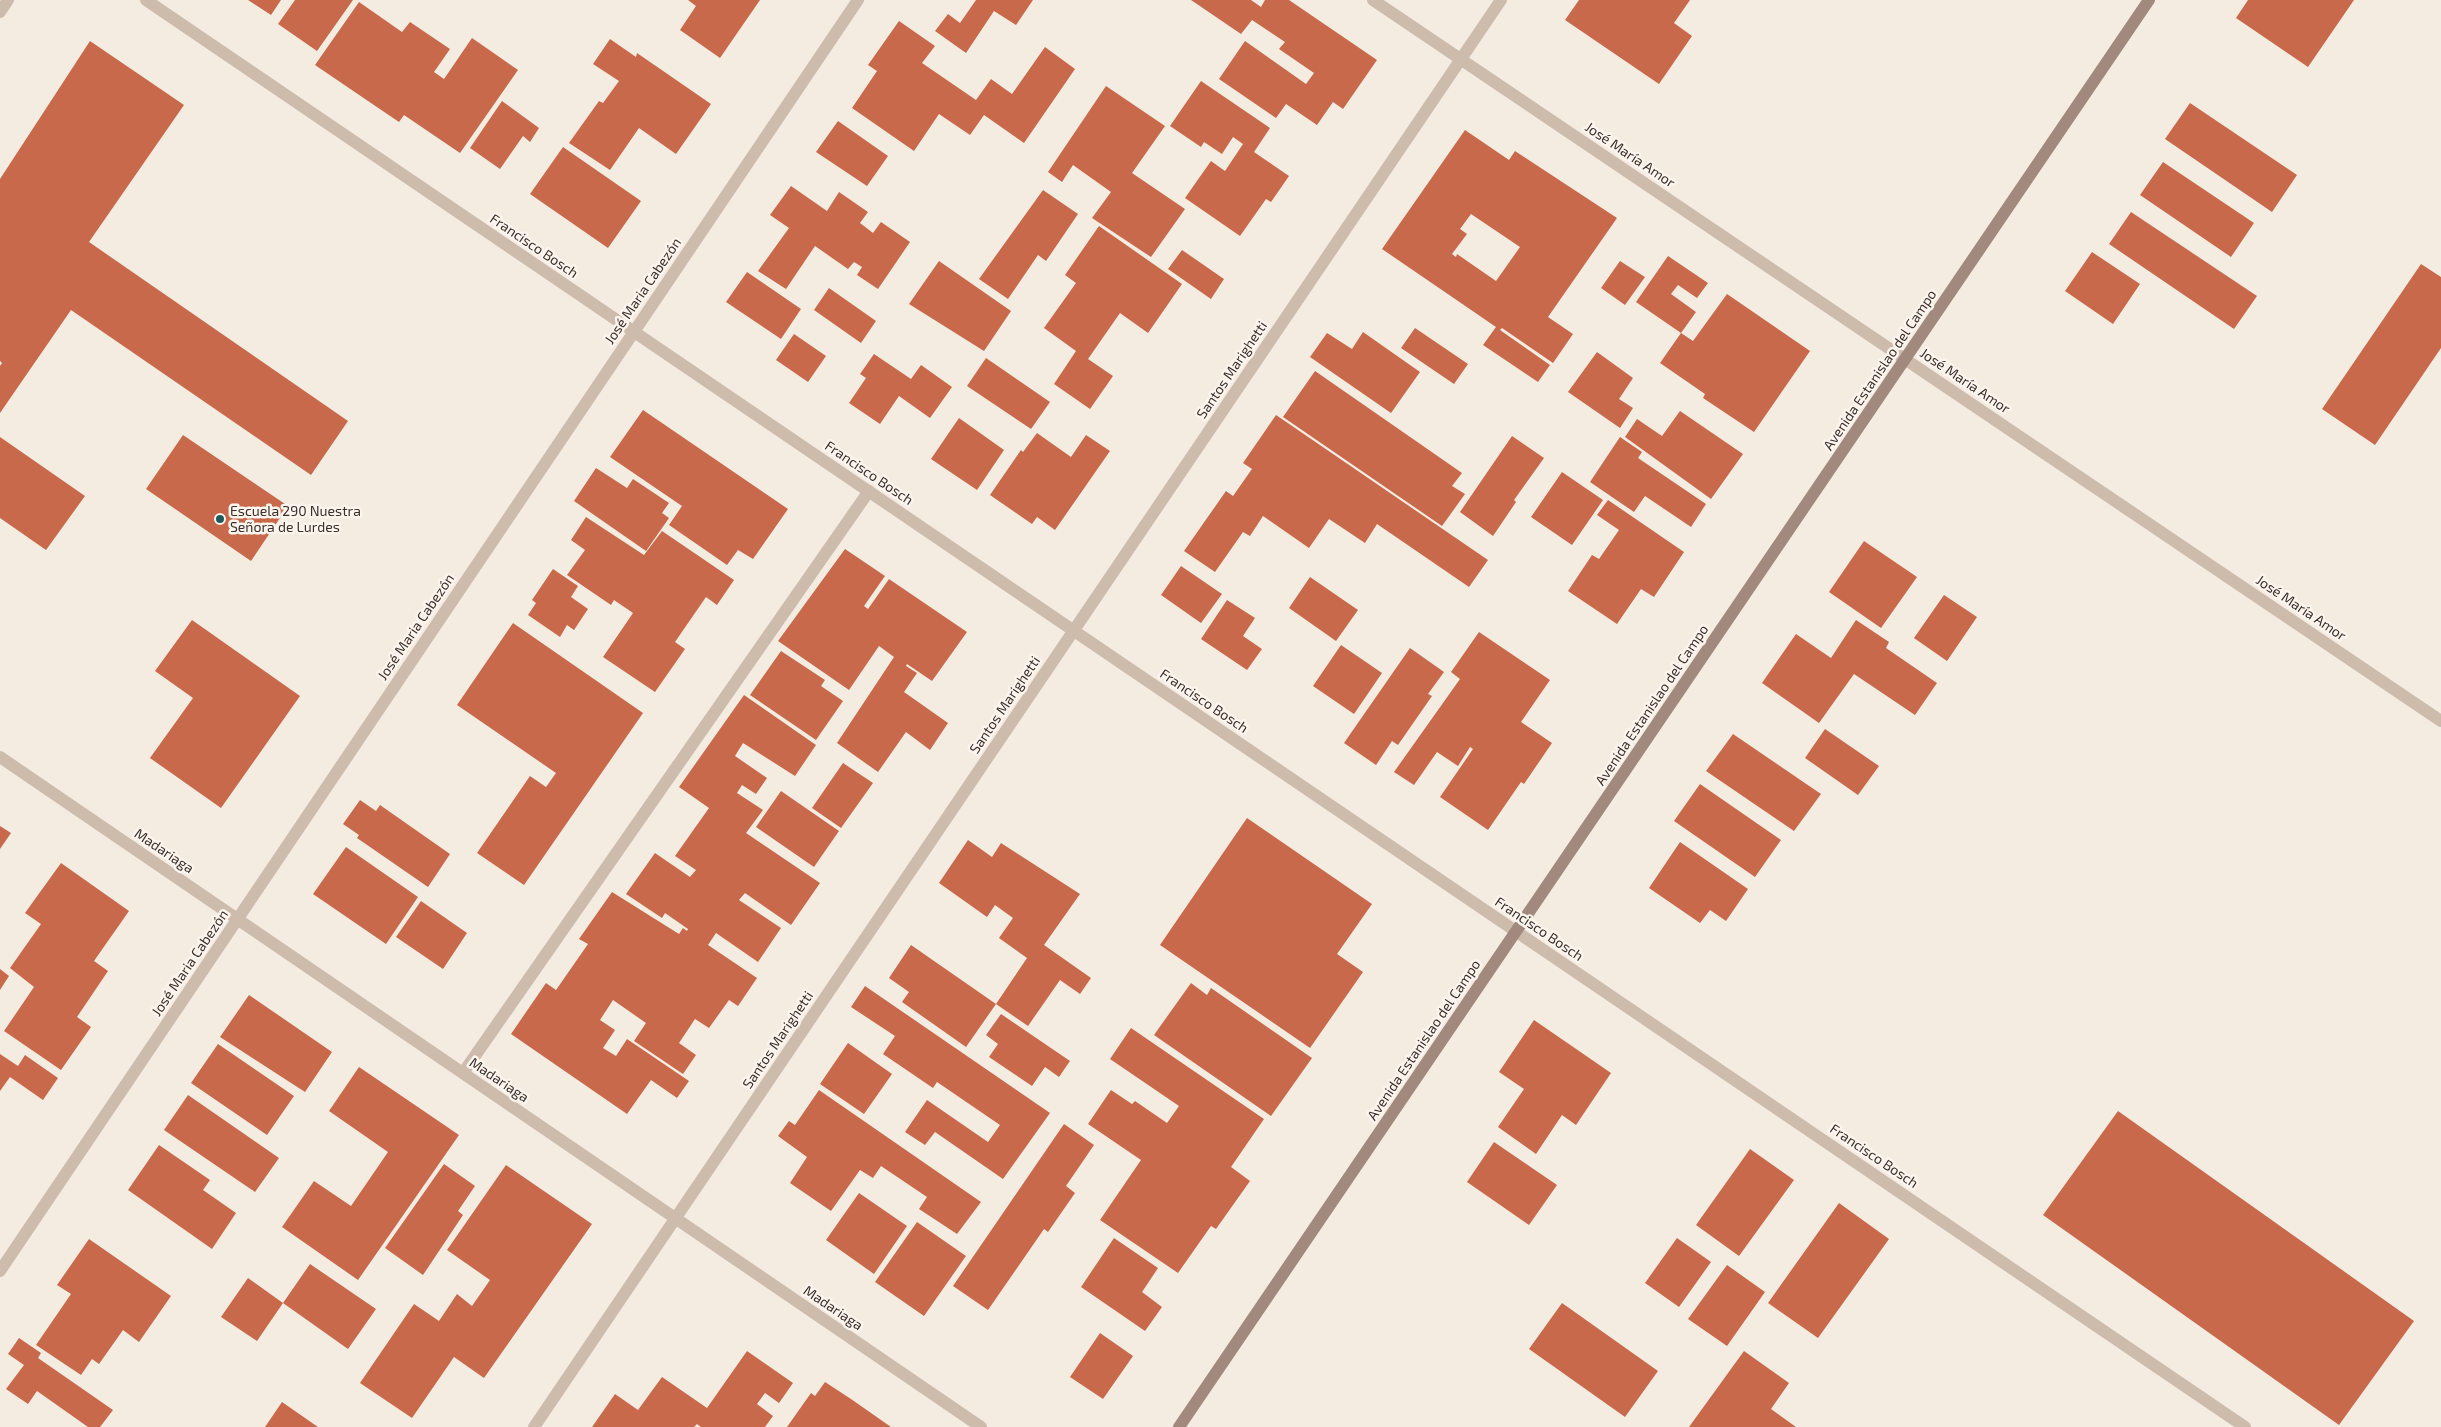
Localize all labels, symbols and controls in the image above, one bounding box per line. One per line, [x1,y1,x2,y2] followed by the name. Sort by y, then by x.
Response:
[1582,119,1678,191] street label: José María Amor
[487,210,581,282] street label: Francisco Bosch
[601,235,685,347] street label: José Maria Cabezón
[1820,286,1940,454] street label: Avenida Estanislao del Campo
[1193,318,1271,422] street label: Santos Marighetti
[1917,345,2013,417] street label: José María Amor
[822,437,916,509] street label: Francisco Bosch
[230,503,361,536] place label: Escuela 290 Nuestra Señora de Lurdes
[214,513,226,525] marker: Escuela 290 Nuestra Señora de Lurdes
[374,571,458,683] street label: José Maria Cabezón
[2253,572,2349,644] street label: José María Amor
[1592,621,1712,789] street label: Avenida Estanislao del Campo
[966,653,1044,757] street label: Santos Marighetti
[1157,665,1251,737] street label: Francisco Bosch
[131,825,197,877] street label: Madariaga
[1492,893,1586,965] street label: Francisco Bosch
[148,907,232,1019] street label: José Maria Cabezón
[1364,956,1484,1124] street label: Avenida Estanislao del Campo
[739,988,817,1092] street label: Santos Marighetti
[466,1054,532,1106] street label: Madariaga
[1827,1120,1921,1192] street label: Francisco Bosch
[800,1282,866,1334] street label: Madariaga

